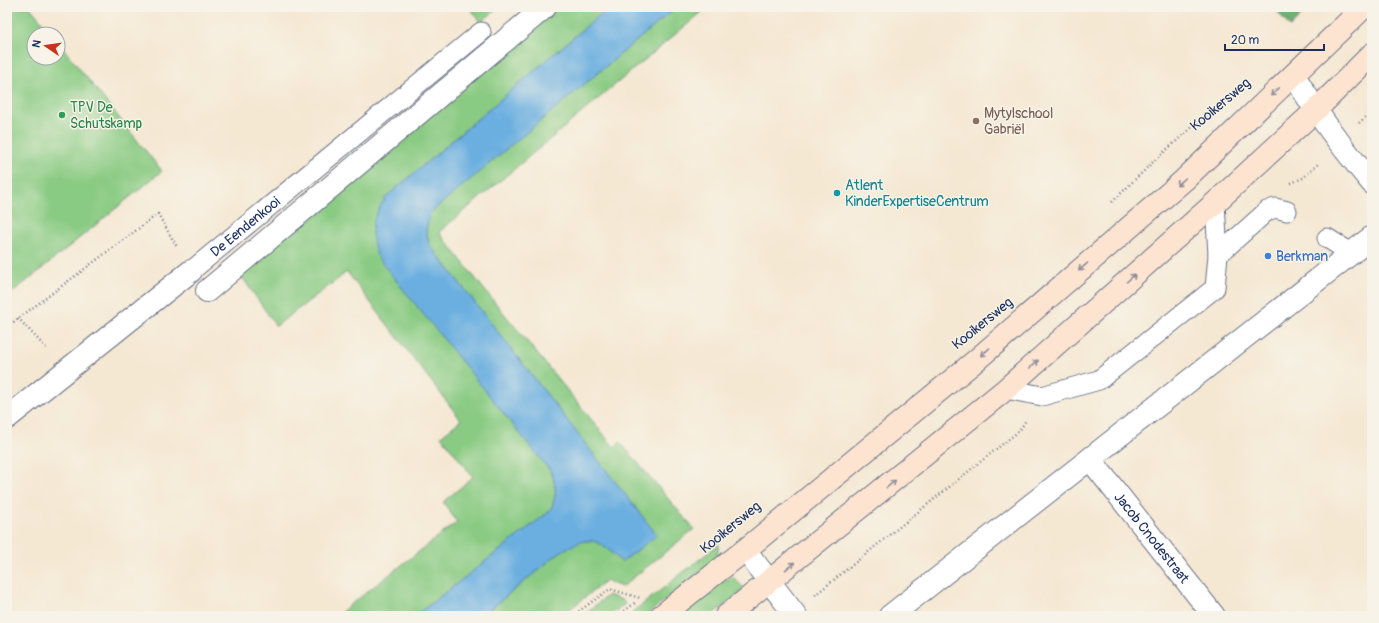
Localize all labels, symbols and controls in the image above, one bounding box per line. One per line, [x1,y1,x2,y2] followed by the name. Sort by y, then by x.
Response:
[26,26,66,66] north arrow
[1225,26,1324,52] scale bar
[1231,33,1260,48] text: 20 m
[30,38,44,49] text: N
[1187,74,1254,134] street label: Kooikersweg
[1270,87,1280,97] one-way arrow
[70,99,143,132] place label: TPV De Schutskamp
[984,105,1053,138] place label: Mytylschool Gabriël
[57,110,67,120] marker: TPV De Schutskamp
[971,116,981,126] marker: Mytylschool Gabriël
[845,177,989,210] place label: Atlent KinderExpertiseCentrum
[1176,178,1187,187] one-way arrow
[832,188,842,198] marker: Atlent KinderExpertiseCentrum
[207,193,284,261] street label: De Eendenkooi
[1276,248,1328,265] place label: Berkman
[1263,251,1273,261] marker: Berkman
[1078,263,1088,272] one-way arrow
[1126,274,1136,283] one-way arrow
[948,294,1016,353] street label: Kooikersweg
[980,348,990,357] one-way arrow
[1028,360,1039,369] one-way arrow
[885,479,896,488] one-way arrow
[1110,489,1193,587] street label: Jacob Cnodestraat
[696,498,764,557] street label: Kooikersweg
[784,561,795,570] one-way arrow

